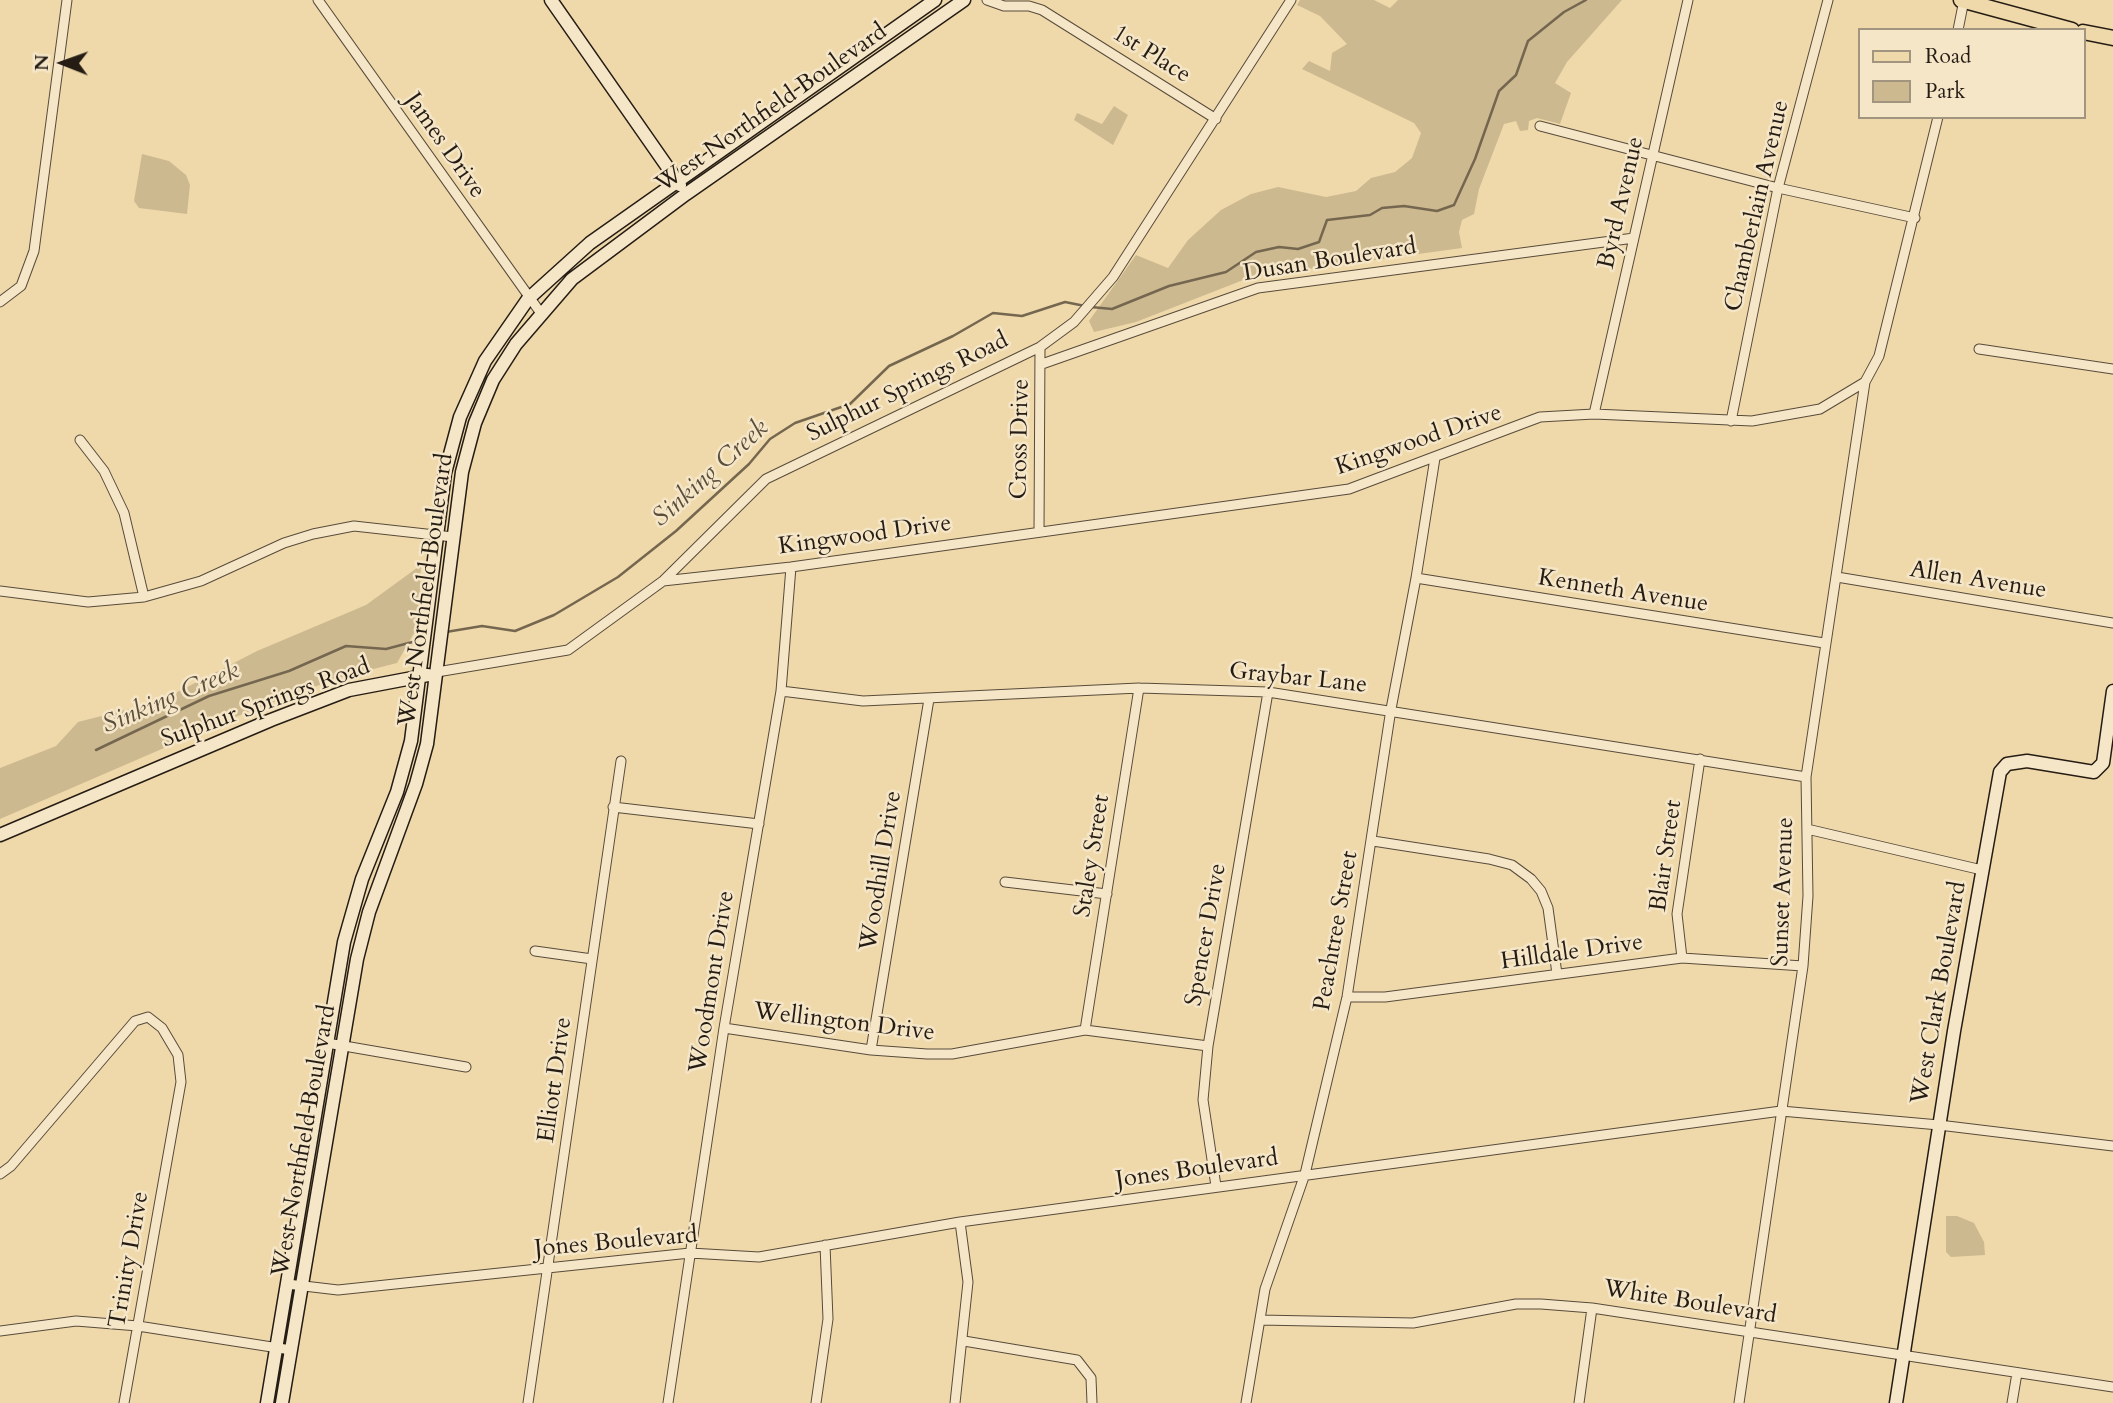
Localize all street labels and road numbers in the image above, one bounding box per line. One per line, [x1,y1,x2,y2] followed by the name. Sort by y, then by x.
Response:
[651,18,893,200] street label: West Northfield Boulevard
[1107,20,1195,90] street label: 1st Place
[397,88,491,204] street label: James Drive
[1720,98,1796,314] street label: Chamberlain Avenue
[1593,134,1651,272] street label: Byrd Avenue
[1241,233,1419,289] street label: Dusan Boulevard
[803,327,1013,449] street label: Sulphur Springs Road
[1006,378,1036,500] street label: Cross Drive
[1332,399,1506,483] street label: Kingwood Drive
[394,452,460,728] street label: West Northfield Boulevard
[777,510,953,562] street label: Kingwood Drive
[1908,556,2048,606] street label: Allen Avenue
[1536,564,1710,620] street label: Kenneth Avenue
[158,653,374,755] street label: Sulphur Springs Road
[1228,657,1368,701] street label: Graybar Lane
[855,789,909,953] street label: Woodhill Drive
[1069,793,1117,919] street label: Staley Street
[1645,798,1689,914] street label: Blair Street
[1767,817,1801,967] street label: Sunset Avenue
[1309,849,1365,1013] street label: Peachtree Street
[1180,861,1234,1009] street label: Spencer Drive
[1906,879,1974,1107] street label: West Clark Boulevard
[684,889,742,1075] street label: Woodmont Drive
[1499,929,1645,977] street label: Hilldale Drive
[752,998,936,1048] street label: Wellington Drive
[267,1003,343,1279] street label: West Northfield Boulevard
[533,1015,579,1145] street label: Elliott Drive
[1114,1144,1280,1196] street label: Jones Boulevard
[104,1189,156,1331] street label: Trinity Drive
[533,1222,699,1264] street label: Jones Boulevard
[1601,1275,1779,1331] street label: White Boulevard

